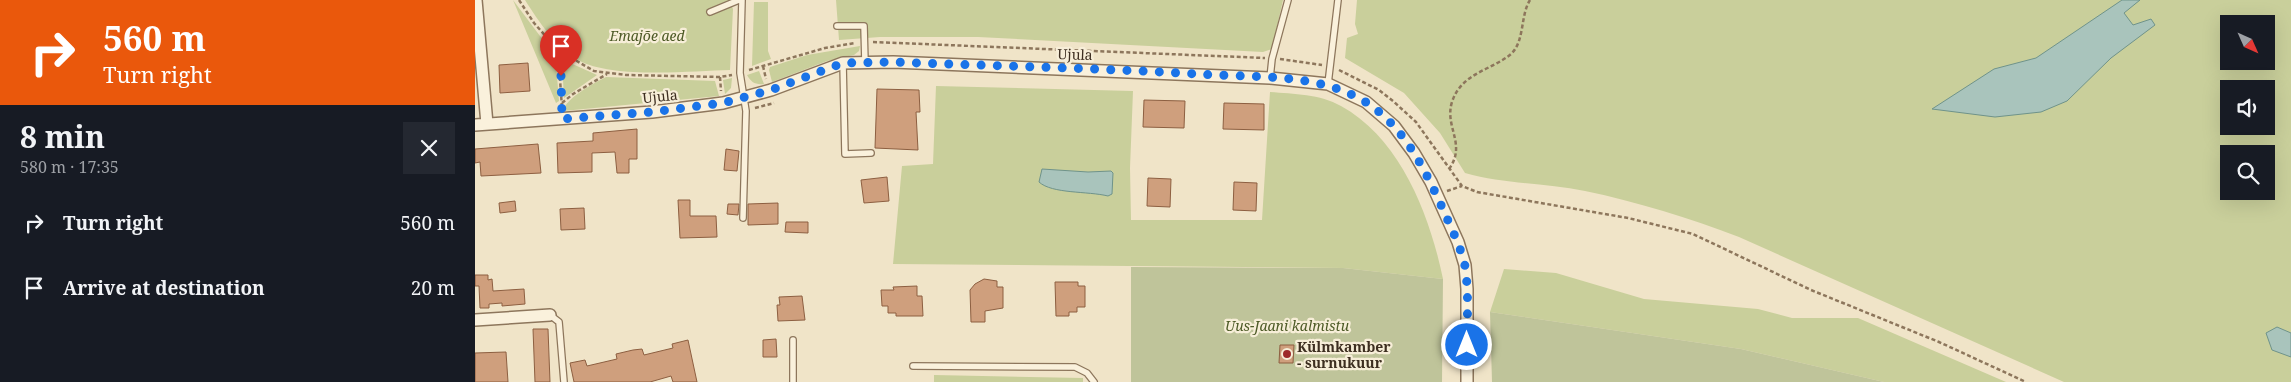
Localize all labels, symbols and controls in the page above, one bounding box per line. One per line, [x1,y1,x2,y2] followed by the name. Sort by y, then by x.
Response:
[103,14,206,61] text: 560 m
[2220,15,2275,70] north arrow
[2220,15,2275,200] map controls
[20,20,85,85] icon: right
[540,25,582,76] pin
[608,26,685,45] park label: Emajõe aed
[547,32,575,60] icon: arrive
[1057,44,1093,64] street label: Ujula
[103,59,212,89] text: Turn right
[2220,80,2275,135] button: sound
[641,85,679,107] street label: Ujula
[20,116,105,157] text: 8 min
[403,122,455,174] button: close
[2220,145,2275,200] button: search
[20,156,119,178] text: 580 m · 17:35
[20,209,48,237] icon: right
[63,210,163,236] text: Turn right
[400,210,455,236] text: 560 m
[20,274,48,302] icon: arrive
[63,275,265,301] text: Arrive at destination
[411,275,455,301] text: 20 m
[1225,316,1350,335] park label: Uus-Jaani kalmistu
[1440,318,1492,370] position arrow
[1297,337,1391,372] place label: Külmkamber - surnukuur
[1281,348,1293,360] marker: Külmkamber - surnukuur

